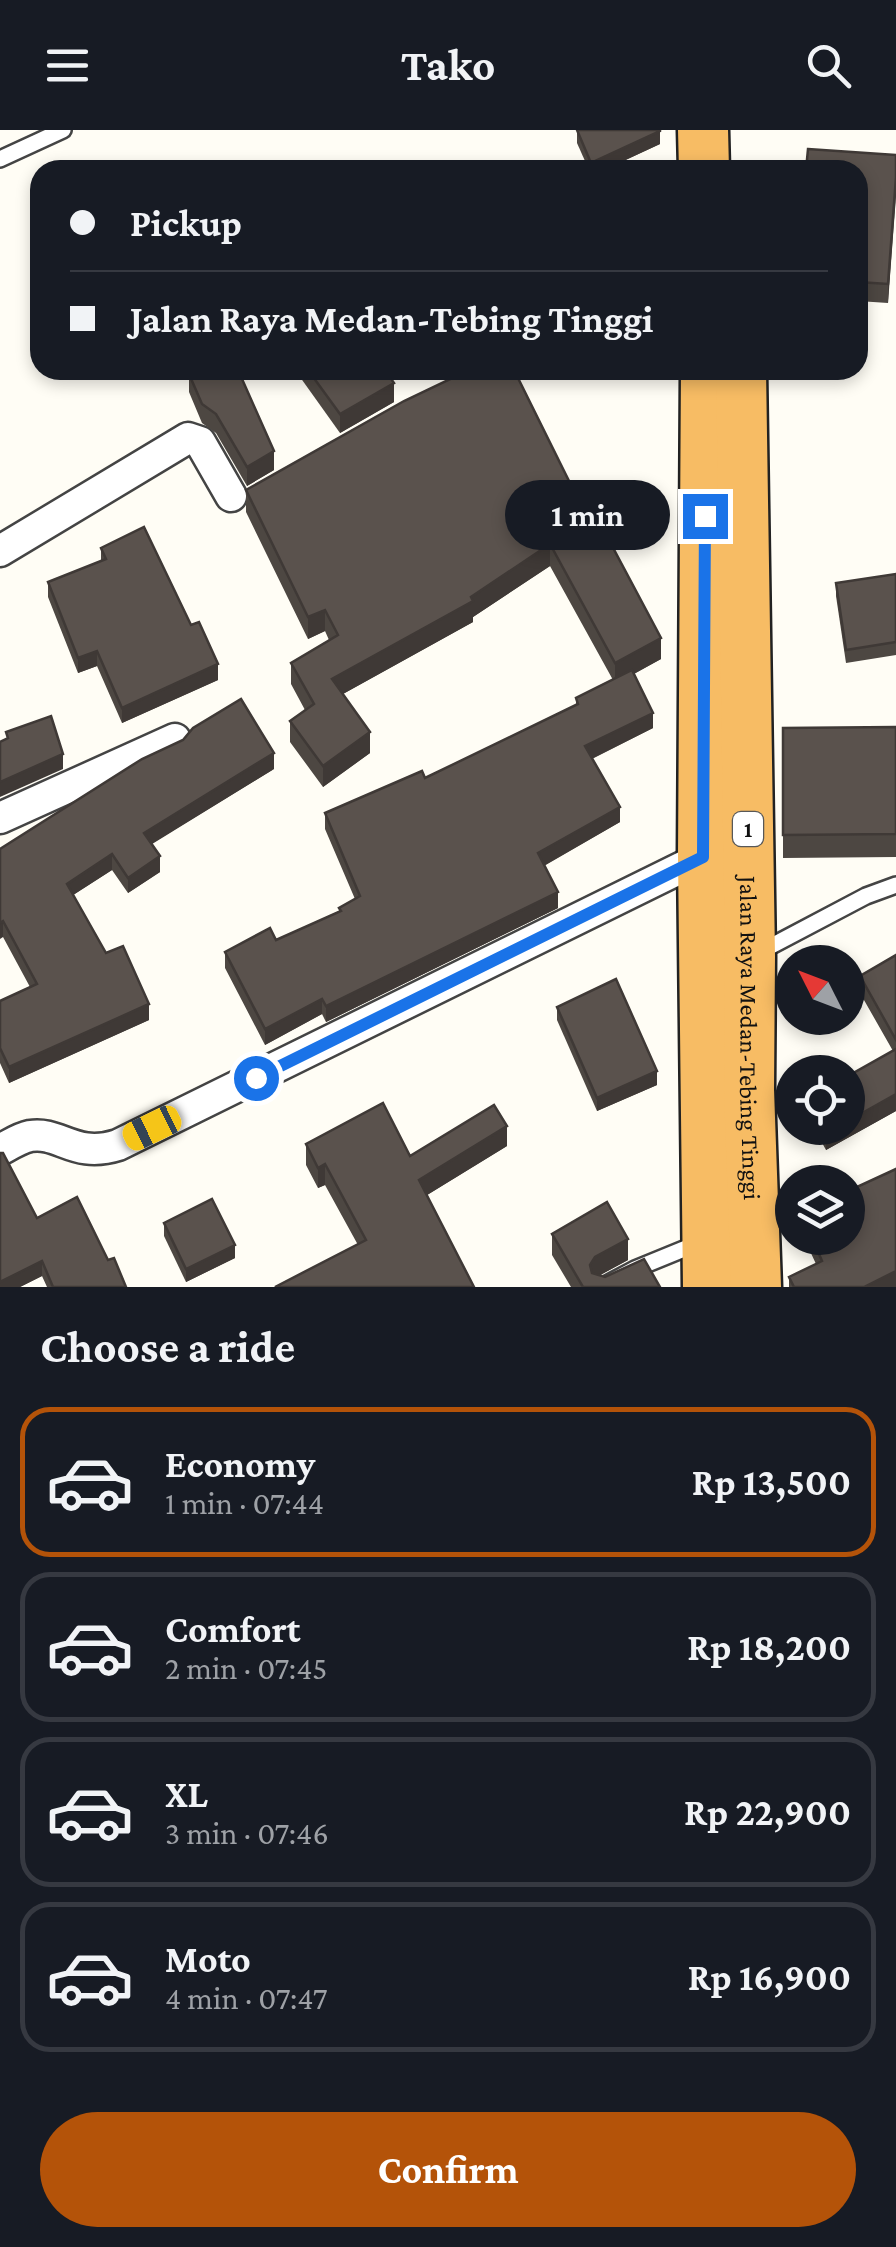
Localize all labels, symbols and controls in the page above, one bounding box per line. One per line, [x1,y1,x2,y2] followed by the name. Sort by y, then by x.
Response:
[40,38,95,93] icon: menu
[801,38,856,93] icon: search
[401,40,495,90] text: Tako
[130,202,242,244] text: Pickup
[130,298,653,340] text: Jalan Raya Medan-Tebing Tinggi
[505,481,670,551] callout: 1 min
[683,494,728,539] route end
[551,497,624,533] text: 1 min
[733,812,763,846] road number: 1
[734,874,766,1200] street label: Jalan Raya Medan-Tebing Tinggi
[775,945,865,1035] north arrow
[775,945,865,1255] map controls
[775,1055,865,1145] button: locate
[234,1056,279,1101] route start
[118,1101,186,1155] car
[775,1165,865,1255] button: layers
[40,1322,295,1372] text: Choose a ride
[45,1437,135,1527] icon: car
[165,1443,315,1485] text: Economy
[692,1461,851,1503] text: Rp 13,500
[165,1485,324,1521] text: 1 min · 07:44
[45,1602,135,1692] icon: car
[165,1608,301,1650] text: Comfort
[687,1626,851,1668] text: Rp 18,200
[165,1650,327,1686] text: 2 min · 07:45
[45,1767,135,1857] icon: car
[165,1773,208,1815] text: XL
[684,1791,851,1833] text: Rp 22,900
[165,1815,329,1851] text: 3 min · 07:46
[45,1932,135,2022] icon: car
[165,1938,251,1980] text: Moto
[688,1956,851,1998] text: Rp 16,900
[165,1980,328,2016] text: 4 min · 07:47
[40,2112,856,2227] button: Confirm

